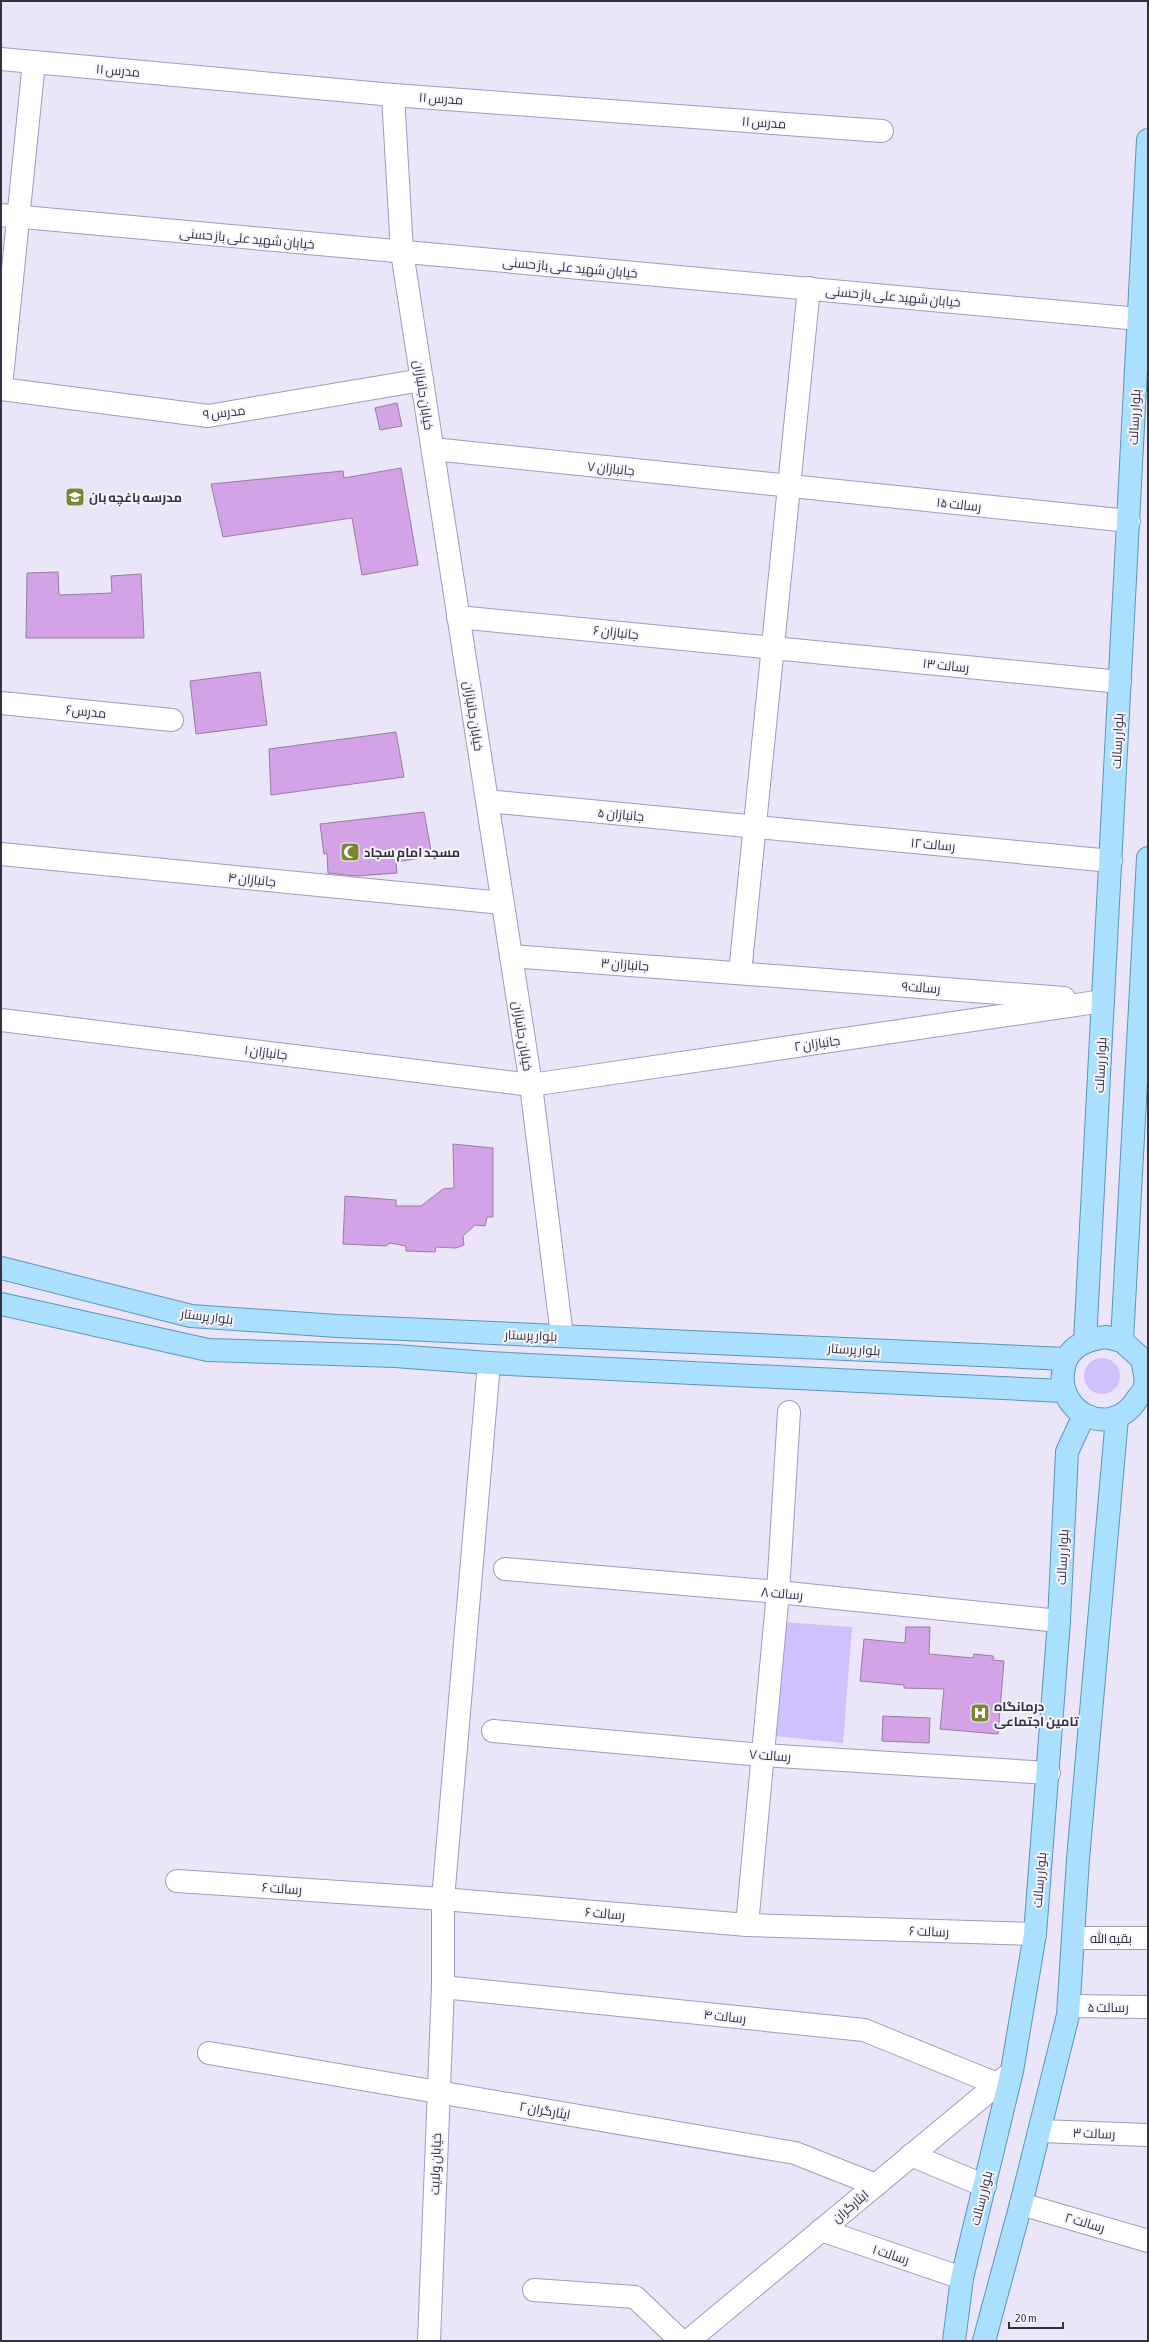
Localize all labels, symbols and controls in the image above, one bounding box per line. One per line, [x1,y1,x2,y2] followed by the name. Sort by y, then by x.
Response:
[95,61,141,80] street label: مدرس ۱۱
[418,89,464,108] street label: مدرس ۱۱
[741,113,787,132] street label: مدرس ۱۱
[179,225,315,252] street label: خیابان شهید علی باز حسنی
[502,254,638,281] street label: خیابان شهید علی باز حسنی
[825,283,961,310] street label: خیابان شهید علی باز حسنی
[411,359,436,431] street label: خیابان جانبازان
[1126,389,1143,445] street label: بلوار رسالت
[202,403,246,422] street label: مدرس ۹
[586,459,635,478] street label: جانبازان ۷
[64,486,86,508] school or university icon: مدرسه باغچه بان
[89,490,182,507] place label: مدرسه باغچه بان
[936,495,982,514] street label: رسالت ۱۵
[592,623,639,642] street label: جانبازان ۶
[922,656,970,675] street label: رسالت ۱۳
[461,680,486,752] street label: خیابان جانبازان
[65,702,107,721] street label: مدرس۶
[1109,713,1126,769] street label: بلوار رسالت
[597,805,645,824] street label: جانبازان ۵
[910,835,956,854] street label: رسالت ۱۲
[339,841,361,863] mosque icon: مسجد امام سجاد
[364,845,460,862] place label: مسجد امام سجاد
[227,870,277,889] street label: جانبازان ۴
[600,955,650,974] street label: جانبازان ۳
[901,979,941,996] street label: رسالت۹
[510,1000,535,1072] street label: خیابان جانبازان
[793,1033,841,1054] street label: جانبازان ۲
[1092,1037,1109,1093] street label: بلوار رسالت
[243,1042,288,1063] street label: جانبازان ۱
[179,1306,234,1329] street label: بلوار پرستار
[503,1327,558,1346] street label: بلوار پرستار
[826,1341,881,1360] street label: بلوار پرستار
[1054,1529,1071,1585] street label: بلوار رسالت
[760,1584,804,1603] street label: رسالت ۸
[994,1699,1079,1729] place label: درمانگاه تامین اجتماعی
[969,1702,991,1724] hospital icon: درمانگاه تامین اجتماعی
[748,1747,791,1764] street label: رسالت ۷
[1030,1852,1049,1909] street label: بلوار رسالت
[261,1880,303,1897] street label: رسالت ۶
[584,1904,626,1923] street label: رسالت ۶
[909,1923,949,1940] street label: رسالت ۶
[1090,1930,1132,1946] street label: بقیه الله
[1087,2000,1129,2015] street label: رسالت ۵
[703,2007,747,2026] street label: رسالت ۴
[518,2099,572,2122] street label: ایثارگران ۲
[1072,2125,1116,2142] street label: رسالت ۳
[427,2133,444,2195] street label: خیابان ولایت
[967,2169,996,2227] street label: بلوار رسالت
[829,2187,872,2226] street label: ایثارگران
[1063,2210,1107,2235] street label: رسالت ۲
[870,2241,911,2267] street label: رسالت ۱
[1009,2304,1063,2330] scale bar
[1015,2311,1037,2325] text: 20 m

